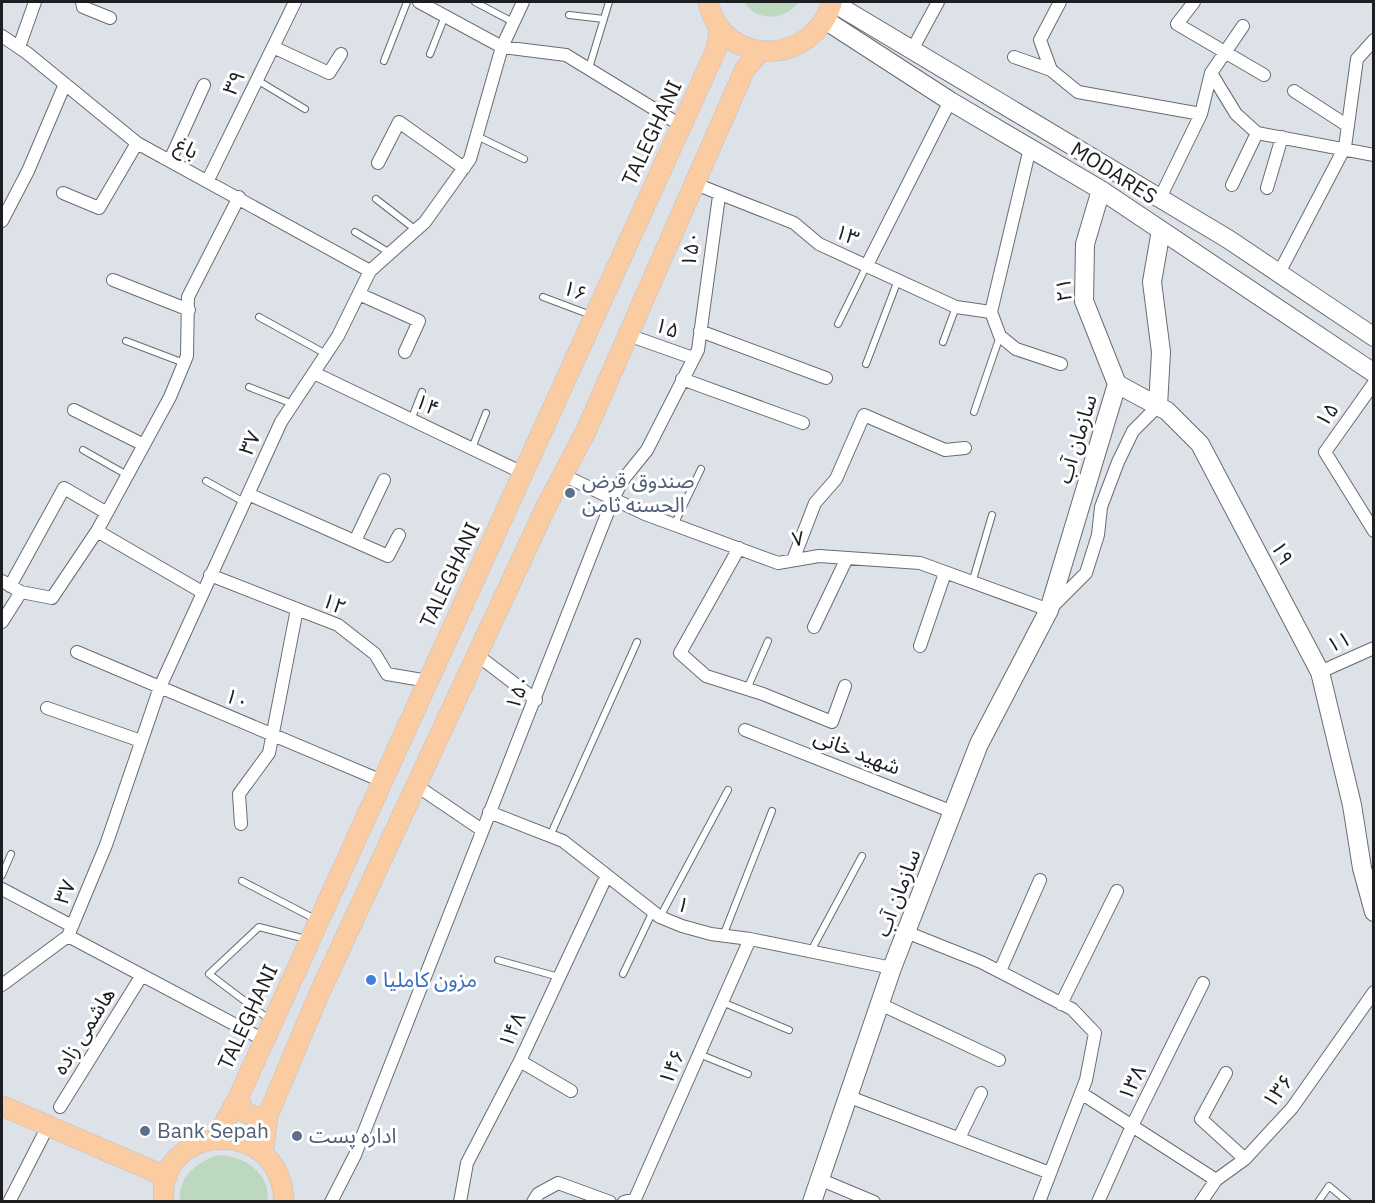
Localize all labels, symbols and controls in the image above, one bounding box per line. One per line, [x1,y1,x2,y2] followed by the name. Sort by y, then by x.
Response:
[215,66,251,99] street label: ۳۹
[615,75,688,190] street label: TALEGHANI
[170,129,204,167] street label: باغ
[1066,135,1163,210] street label: MODARES
[831,216,864,252] street label: ۱۳
[673,229,707,269] street label: ۱۵۰
[559,273,592,307] street label: ۱۶
[1048,277,1078,303] street label: ۲۱
[651,310,683,344] street label: ۱۵
[411,386,444,422] street label: ۱۴
[1049,391,1103,487] street label: سازمان آب
[1308,397,1345,432] street label: ۱۵
[231,426,267,459] street label: ۳۷
[582,466,694,518] place label: صندوق قرض الحسنه ثامن
[563,486,577,500] marker: صندوق قرض الحسنه ثامن
[413,517,486,632] street label: TALEGHANI
[790,523,806,553] street label: ۷
[1265,535,1301,570] street label: ۱۹
[318,585,351,621] street label: ۱۲
[1322,623,1355,659] street label: ۱۱
[498,670,537,713] street label: ۱۵۰
[221,680,254,716] street label: ۱۰
[810,722,905,780] street label: شهید خانی
[868,845,927,940] street label: سازمان آب
[46,875,82,908] street label: ۳۷
[673,889,694,919] street label: ۱
[211,959,284,1074] street label: TALEGHANI
[383,965,477,993] place label: مزون کاملیا
[364,973,378,987] marker: مزون کاملیا
[45,982,121,1079] street label: هاشمی زاده
[491,1007,531,1052] street label: ۱۴۸
[651,1044,691,1089] street label: ۱۴۶
[1110,1060,1152,1105] street label: ۱۳۸
[1255,1068,1299,1113] street label: ۱۳۶
[157,1116,269,1144] place label: Bank Sepah
[309,1121,396,1149] place label: اداره پست
[138,1124,152,1138] marker: Bank Sepah
[290,1129,304,1143] marker: اداره پست

